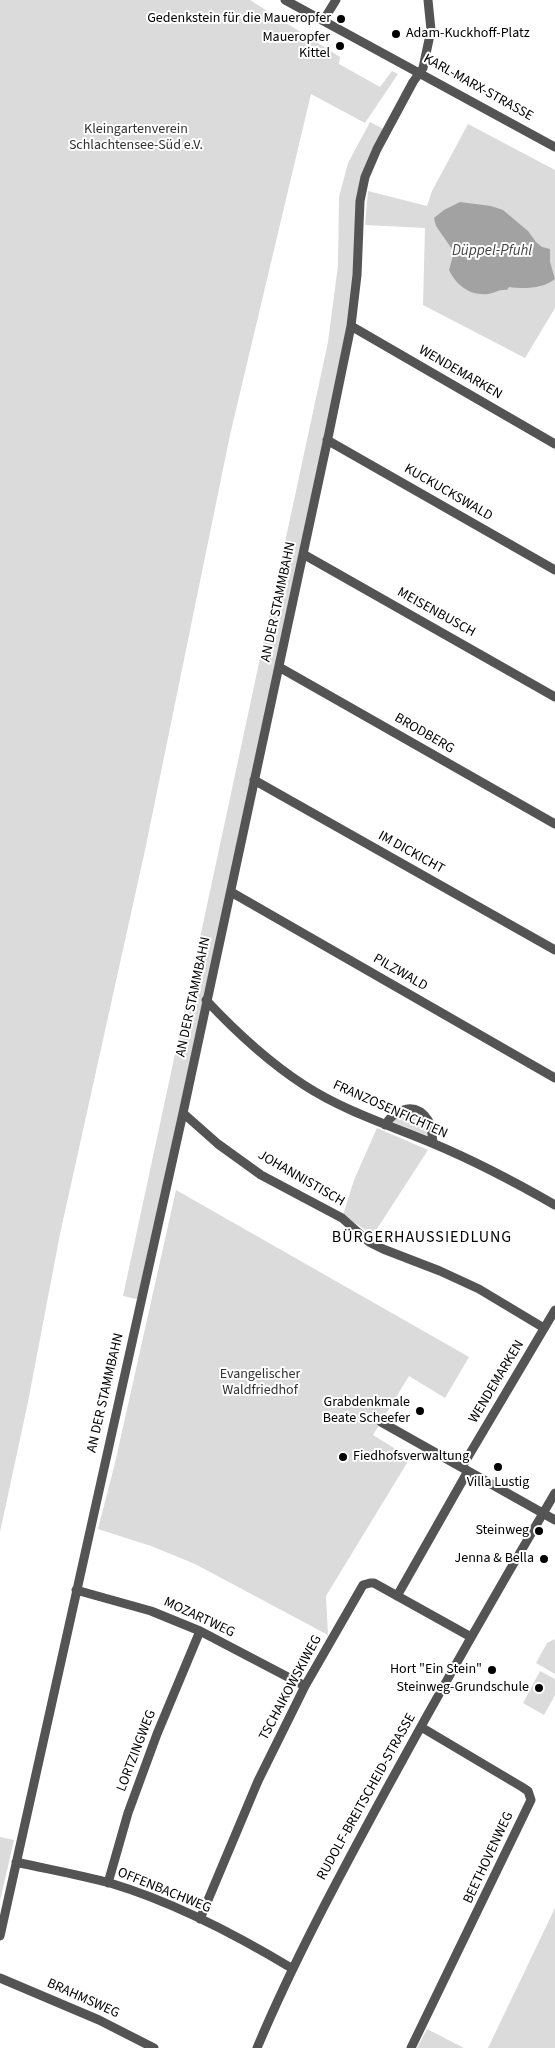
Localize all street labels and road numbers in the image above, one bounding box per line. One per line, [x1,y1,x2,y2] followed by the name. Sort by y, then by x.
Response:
[420,51,536,125] street label: KARL-MARX-STRASSE
[415,342,505,404] street label: WENDEMARKEN
[401,461,495,525] street label: KUCKUCKSWALD
[258,540,300,664] street label: AN DER STAMMBAHN
[394,585,478,641] street label: MEISENBUSCH
[391,710,457,758] street label: BRODBERG
[375,828,447,878] street label: IM DICKICHT
[173,935,215,1059] street label: AN DER STAMMBAHN
[370,951,430,995] street label: PILZWALD
[330,1077,450,1143] street label: FRANZOSENFICHTEN
[255,1147,347,1211] street label: JOHANNISTISCH
[84,1332,128,1454] street label: AN DER STAMMBAHN
[466,1338,528,1426] street label: WENDEMARKEN
[161,1594,237,1642] street label: MOZARTWEG
[256,1632,326,1744] street label: TSCHAIKOWSKIWEG
[114,1708,160,1794] street label: LORTZINGWEG
[314,1711,420,1883] street label: RUDOLF-BREITSCHEID-STRASSE
[460,1809,518,1907] street label: BEETHOVENWEG
[115,1865,213,1917] street label: OFFENBACHWEG
[44,1976,122,2022] street label: BRAHMSWEG

